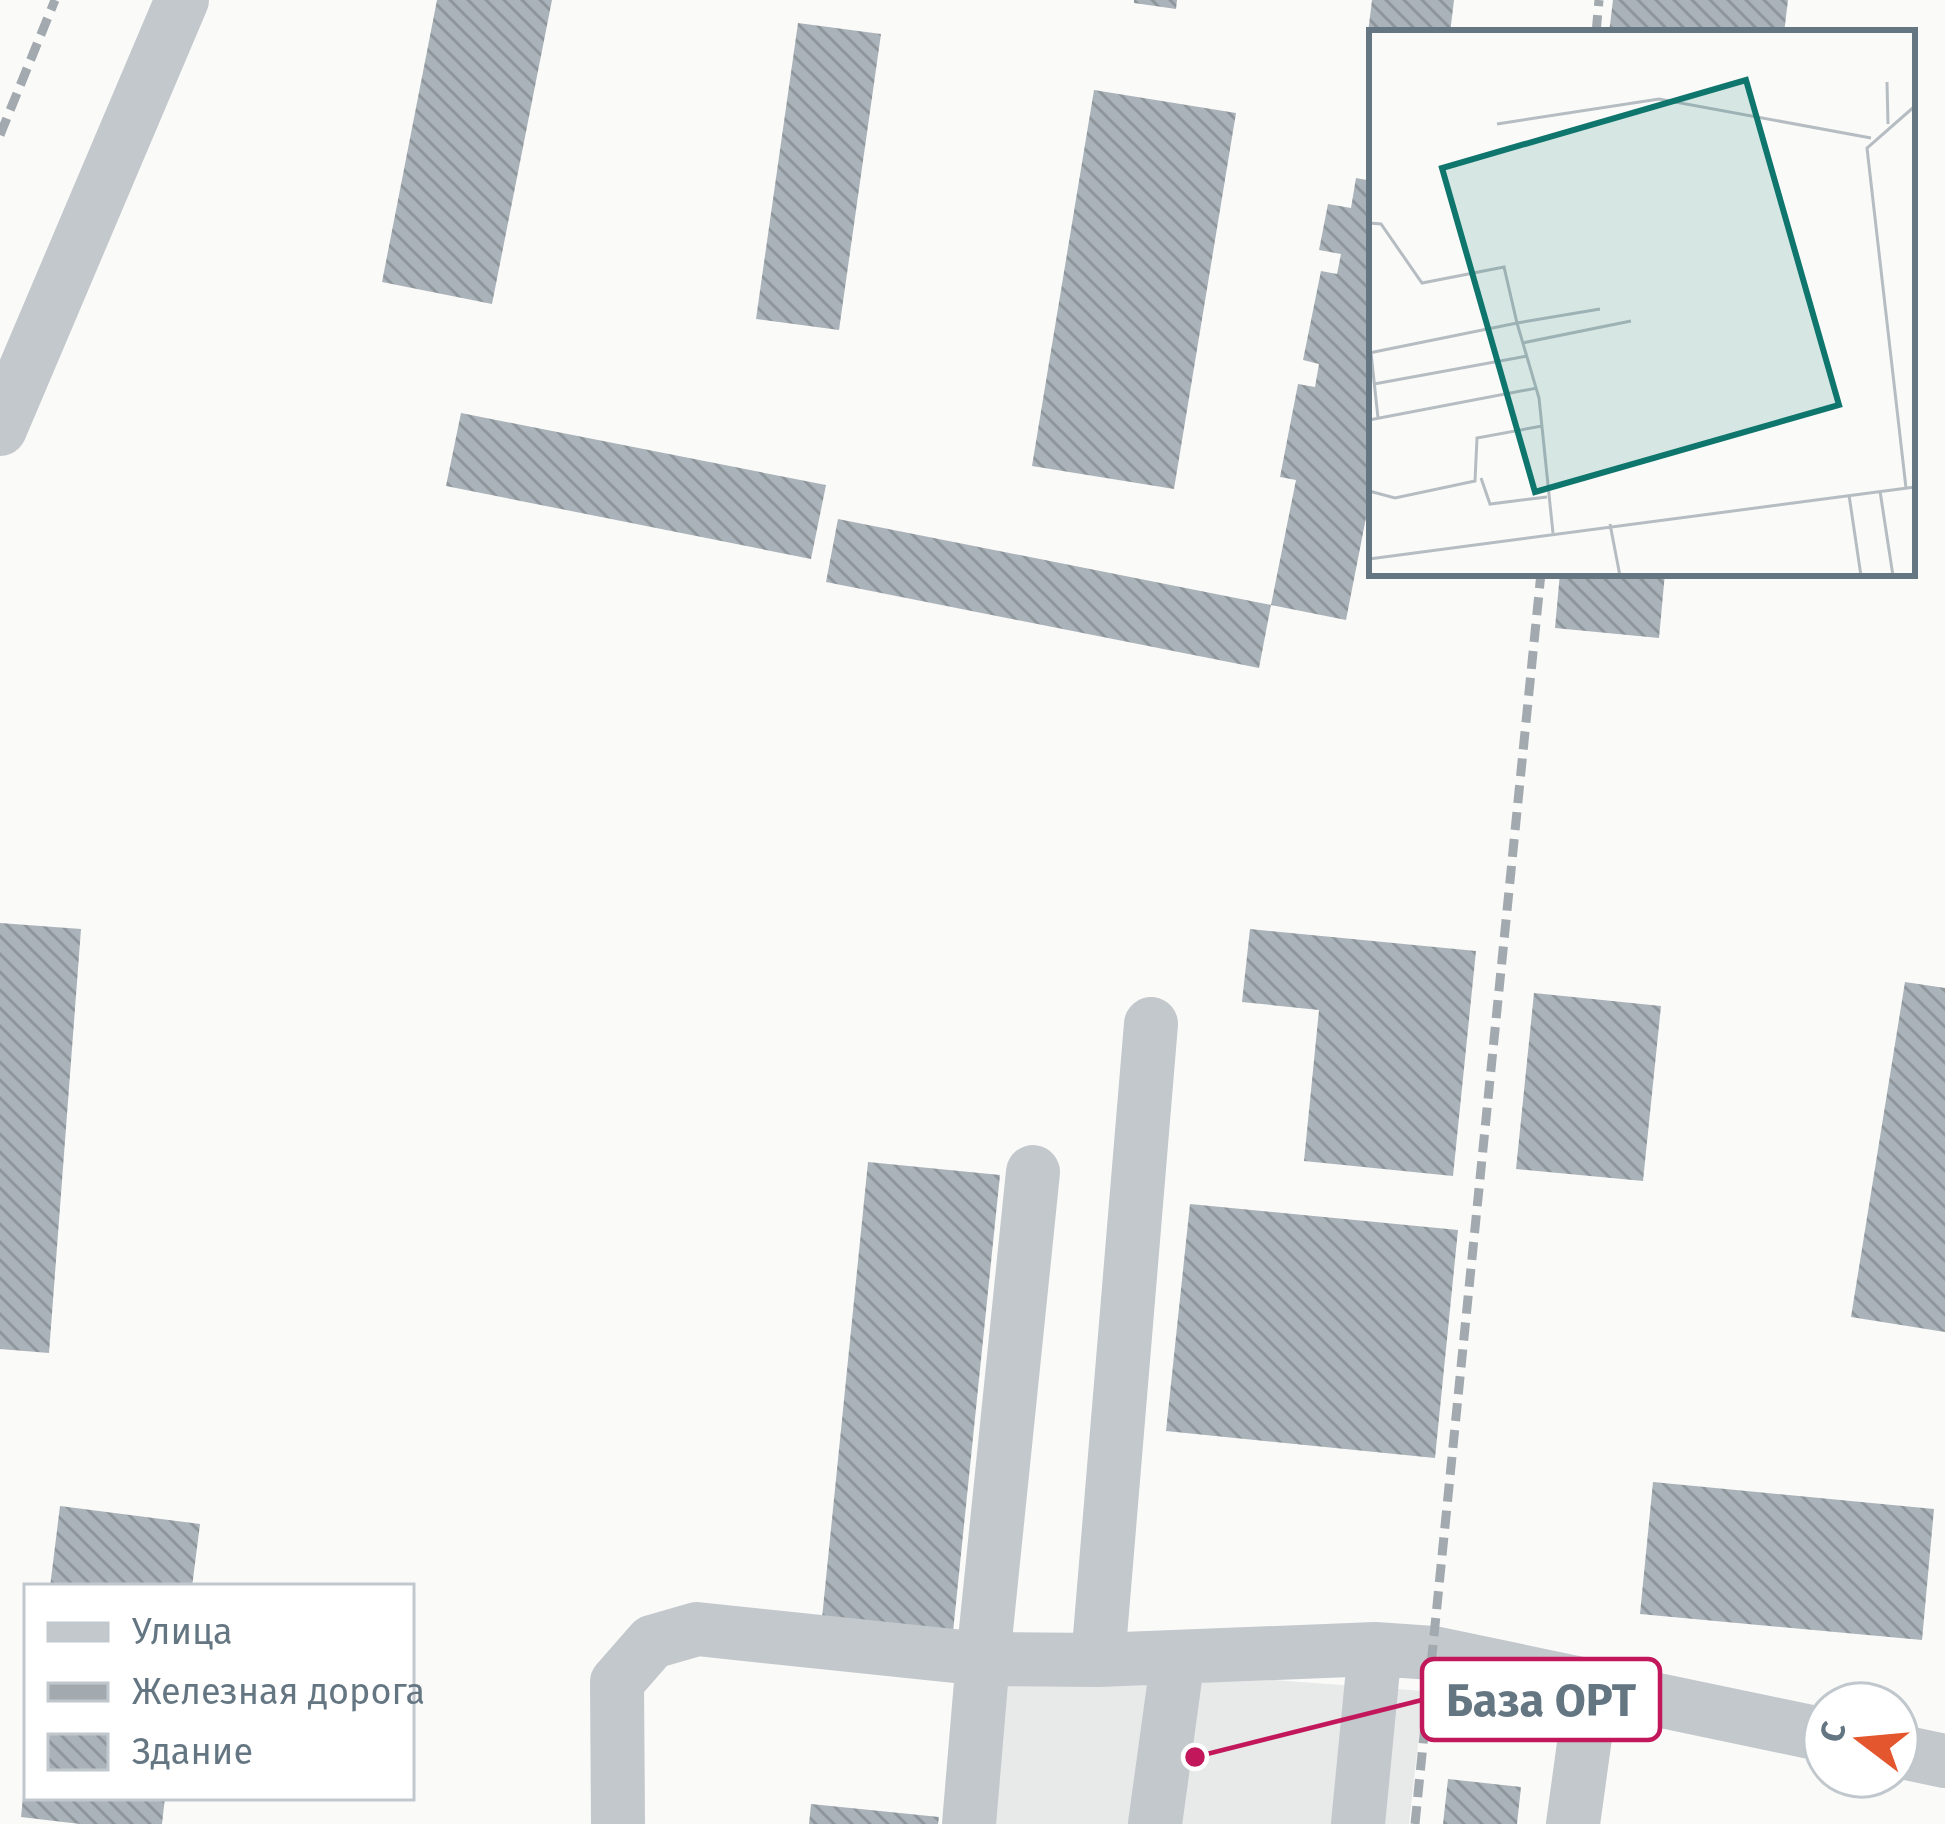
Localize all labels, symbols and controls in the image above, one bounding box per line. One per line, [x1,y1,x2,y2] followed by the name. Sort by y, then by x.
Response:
[1369,30,1915,576] inset map
[24,1584,414,1800] legend
[132,1610,233,1654] text: Улица
[1422,1659,1660,1740] callout: База ОРТ
[132,1670,425,1714] text: Железная дорога
[1446,1674,1637,1728] text: База ОРТ
[1801,1680,1921,1800] north arrow
[1811,1717,1855,1747] text: С
[132,1730,253,1774] text: Здание

